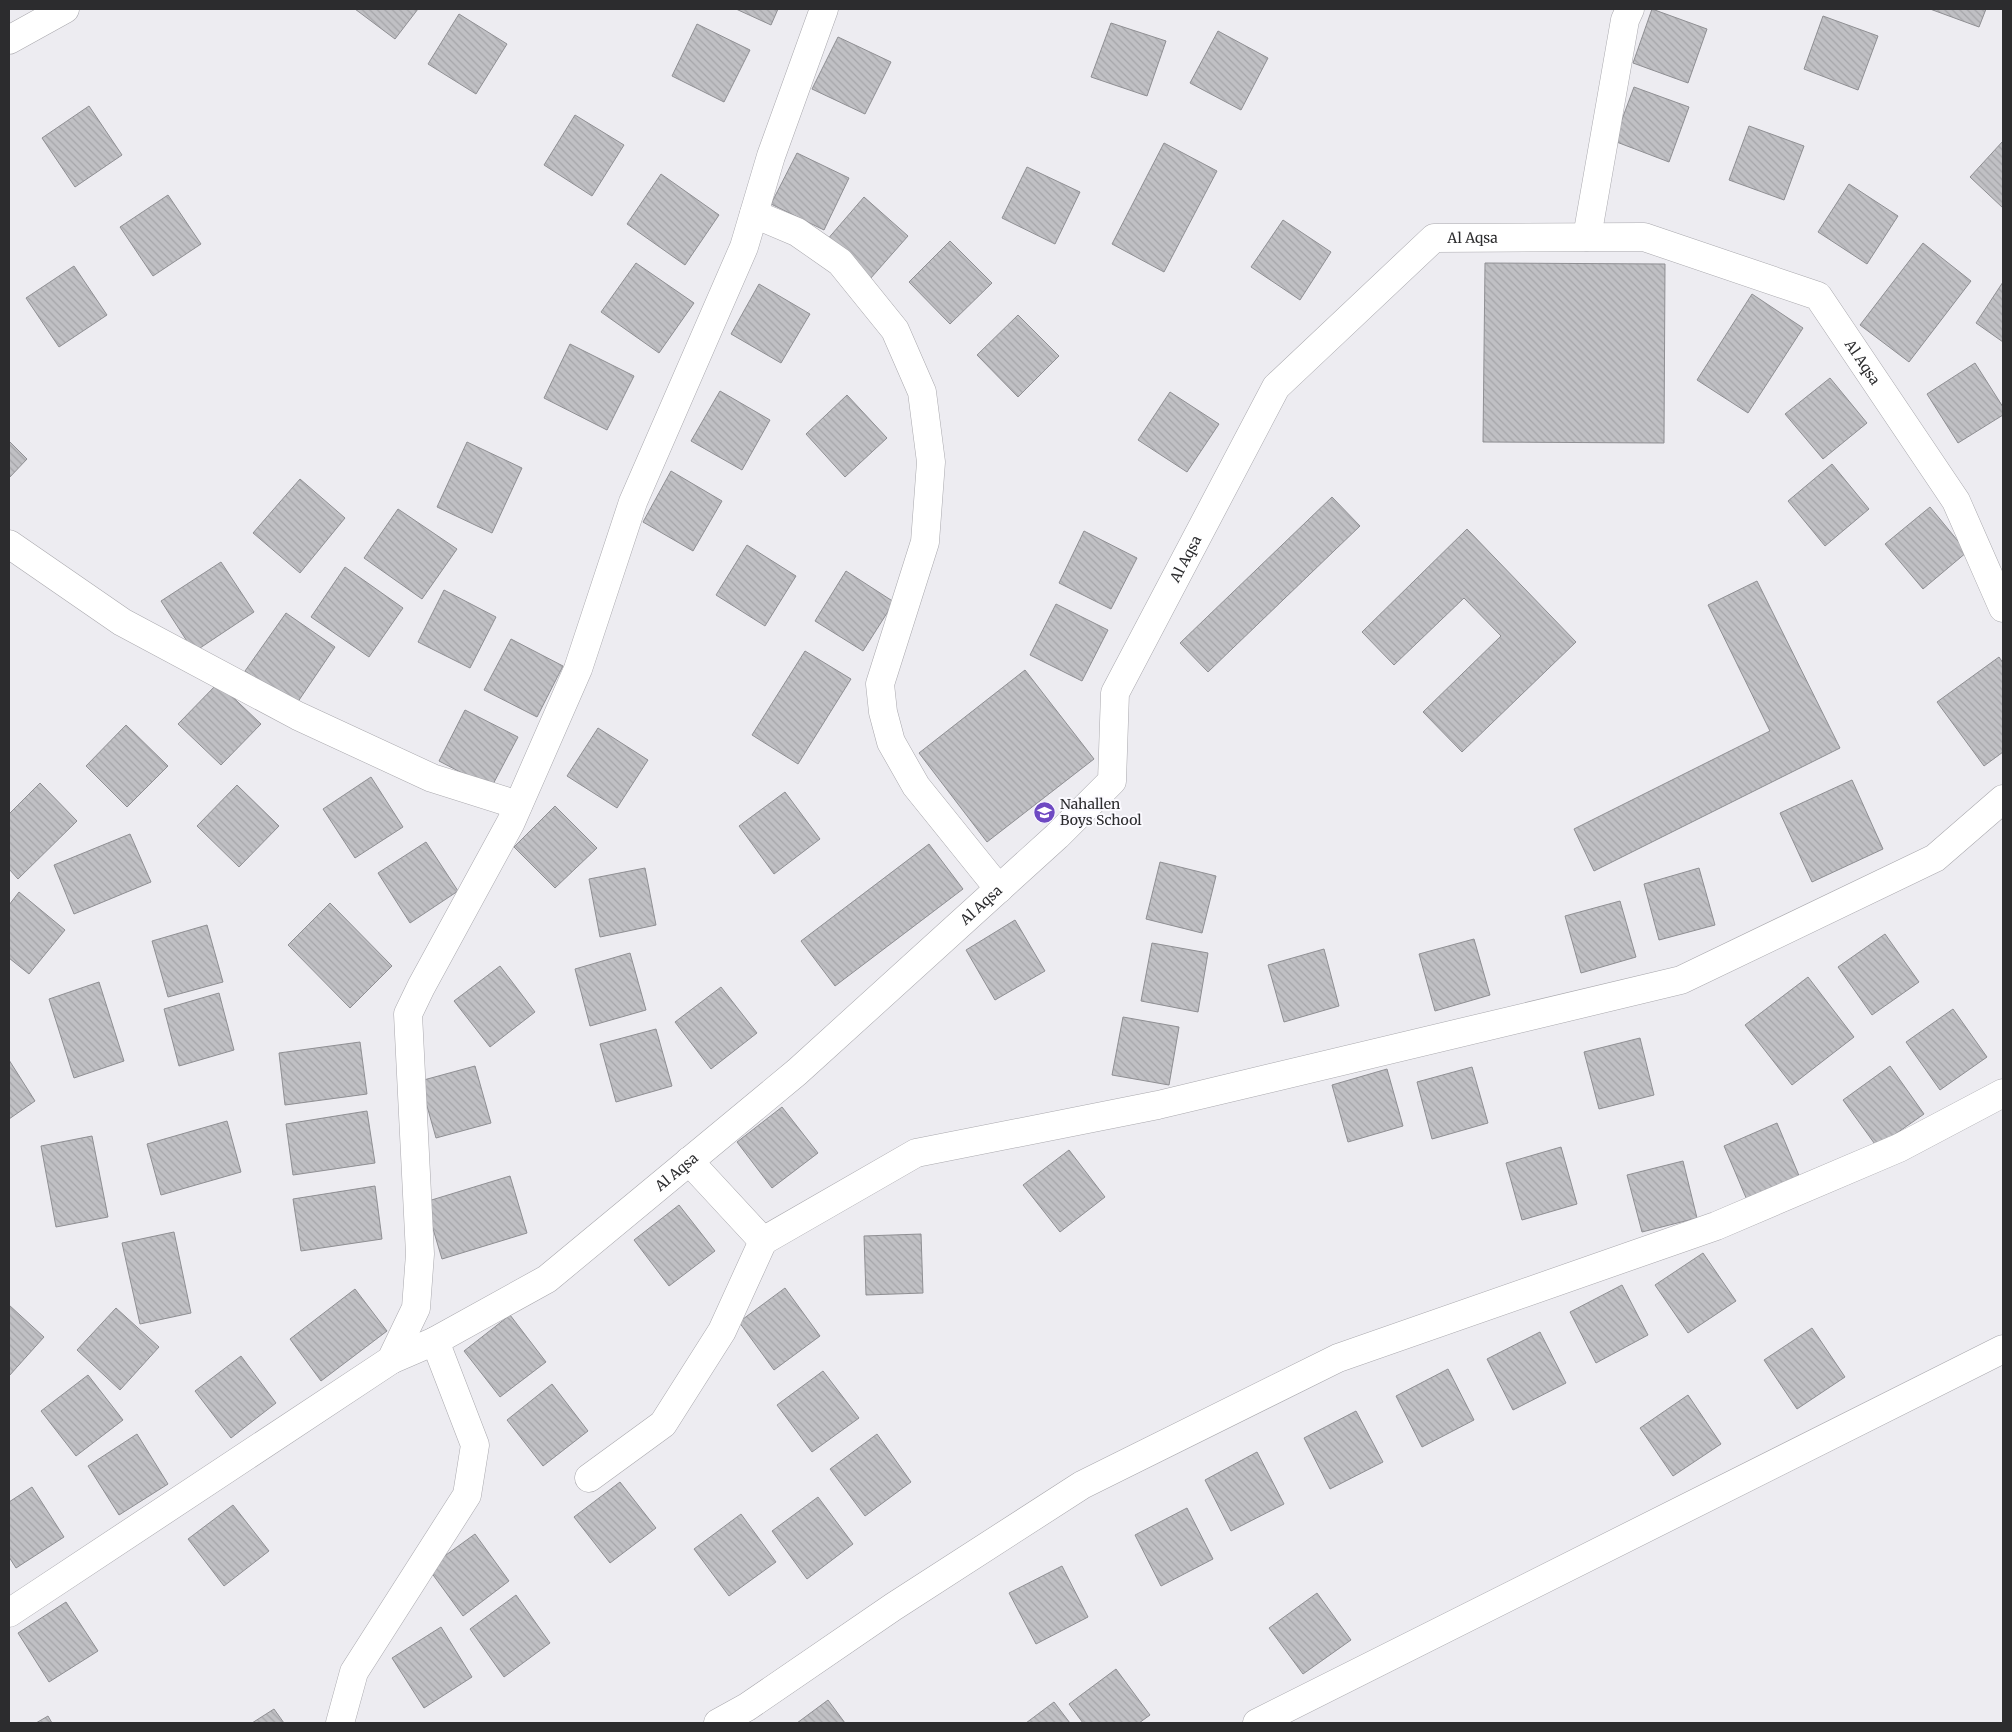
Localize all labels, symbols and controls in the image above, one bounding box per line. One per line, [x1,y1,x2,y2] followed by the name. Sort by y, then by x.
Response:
[1446,229,1498,247] street label: Al Aqsa
[1840,335,1884,389] street label: Al Aqsa
[1165,532,1205,586] street label: Al Aqsa
[1060,795,1142,829] place label: Nahallen Boys School
[1032,800,1056,824] school or university icon: Nahallen Boys School
[956,881,1006,929] street label: Al Aqsa
[651,1148,702,1195] street label: Al Aqsa

